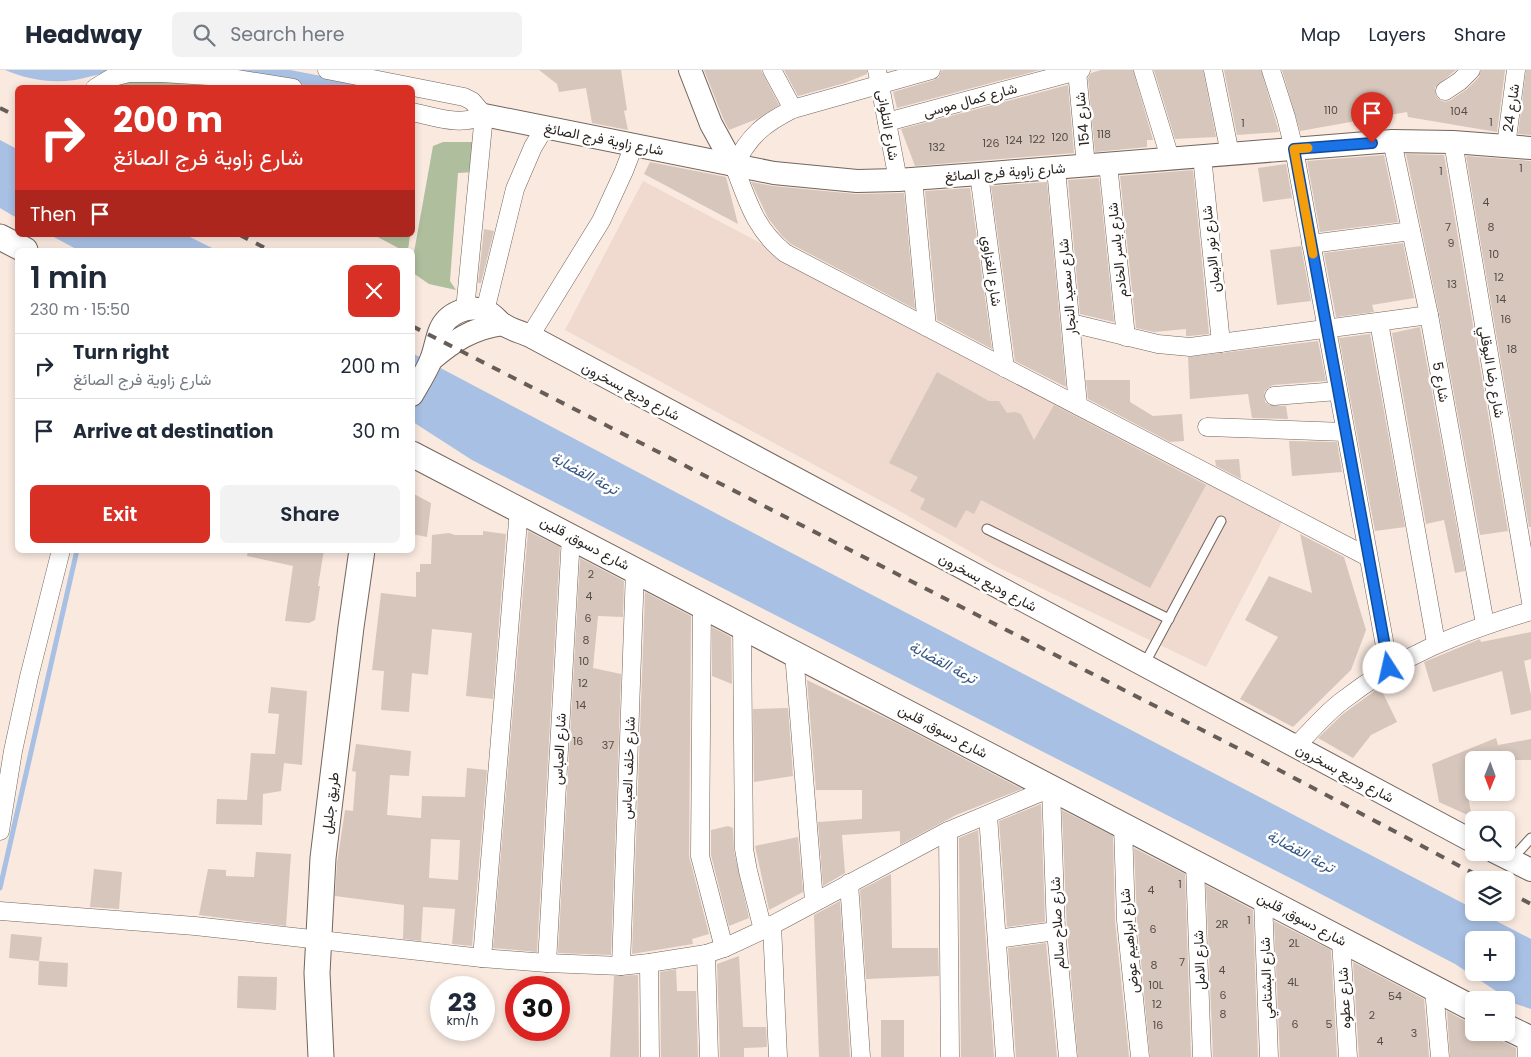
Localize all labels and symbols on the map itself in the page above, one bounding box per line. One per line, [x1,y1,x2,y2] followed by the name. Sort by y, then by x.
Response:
[921,78,1019,123] street label: شارع كمال موسى
[1498,82,1525,134] street label: شارع 24
[871,88,904,162] street label: شارع التلوانى
[1070,91,1095,147] street label: شارع 154
[1351,92,1393,143] pin
[1324,102,1338,118] house number: 110
[1450,103,1468,119] house number: 104
[1489,114,1493,130] house number: 1
[1241,115,1245,131] house number: 1
[542,118,665,161] street label: شارع زاوية فرج الصائغ
[1097,126,1111,142] house number: 118
[1052,129,1068,145] house number: 120
[1029,131,1045,147] house number: 122
[1006,132,1022,148] house number: 124
[983,135,999,151] house number: 126
[929,139,945,155] house number: 132
[944,158,1066,187] street label: شارع زاوية فرج الصائغ
[1519,160,1523,176] house number: 1
[1439,163,1443,179] house number: 1
[1483,194,1490,210] house number: 4
[1102,201,1133,299] street label: شارع ياسر الخادم
[1196,204,1227,293] street label: شارع نور الايمان
[1445,219,1451,235] house number: 7
[1488,219,1495,235] house number: 8
[975,234,1007,308] street label: شارع الغزاوي
[1448,235,1455,251] house number: 9
[1053,238,1082,337] street label: شارع سعيد النجار
[1489,246,1499,262] house number: 10
[1494,269,1504,285] house number: 12
[1447,276,1457,292] house number: 13
[1496,291,1506,307] house number: 14
[1501,311,1511,327] house number: 16
[1472,324,1510,420] street label: شارع رضا البوقلي
[1507,341,1517,357] house number: 18
[578,357,684,426] street label: شارع وديع بسخرون
[1427,360,1454,404] street label: شارع 5
[548,446,625,501] water label: ترعة القضابة
[536,511,633,576] street label: شارع دسوق, قلين
[935,548,1041,617] street label: شارع وديع بسخرون
[588,566,594,582] house number: 2
[586,588,593,604] house number: 4
[585,610,592,626] house number: 6
[583,632,590,648] house number: 8
[906,635,983,690] water label: ترعة القضابة
[1362,641,1414,693] position arrow
[579,653,589,669] house number: 10
[578,675,588,691] house number: 12
[576,697,586,713] house number: 14
[894,699,991,764] street label: شارع دسوق, قلين
[547,712,572,786] street label: شارع العباس
[616,716,641,820] street label: شارع خلف العباس
[573,733,583,749] house number: 16
[602,737,614,753] house number: 37
[1292,739,1398,808] street label: شارع وديع بسخرون
[1465,751,1515,801] north arrow
[316,771,344,835] street label: طريق جليل
[1264,824,1341,879] water label: ترعة القضابة
[1045,876,1070,970] street label: شارع صلاح سالم
[1178,876,1182,892] house number: 1
[1148,882,1155,898] house number: 4
[1253,887,1350,952] street label: شارع دسوق, قلين
[1114,888,1145,994] street label: شارع ابراهيم عوض
[1247,912,1251,928] house number: 1
[1215,916,1229,932] house number: 2R
[1150,921,1157,937] house number: 6
[1188,930,1211,990] street label: شارع الامل
[1288,935,1300,951] house number: 2L
[1255,937,1279,1019] street label: شارع البشتامي
[1179,954,1185,970] house number: 7
[1151,957,1158,973] house number: 8
[1219,962,1226,978] house number: 4
[1332,967,1357,1029] street label: شارع عطوه
[1287,974,1299,990] house number: 4L
[505,976,570,1041] speed limit sign: 30
[1148,977,1164,993] house number: 10L
[1220,987,1227,1003] house number: 6
[1388,988,1402,1004] house number: 54
[1152,996,1162,1012] house number: 12
[1220,1006,1227,1022] house number: 8
[1369,1007,1375,1023] house number: 2
[1292,1016,1299,1032] house number: 6
[1326,1016,1333,1032] house number: 5
[1153,1017,1163,1033] house number: 16
[1411,1025,1417,1041] house number: 3
[1377,1033,1384,1049] house number: 4

